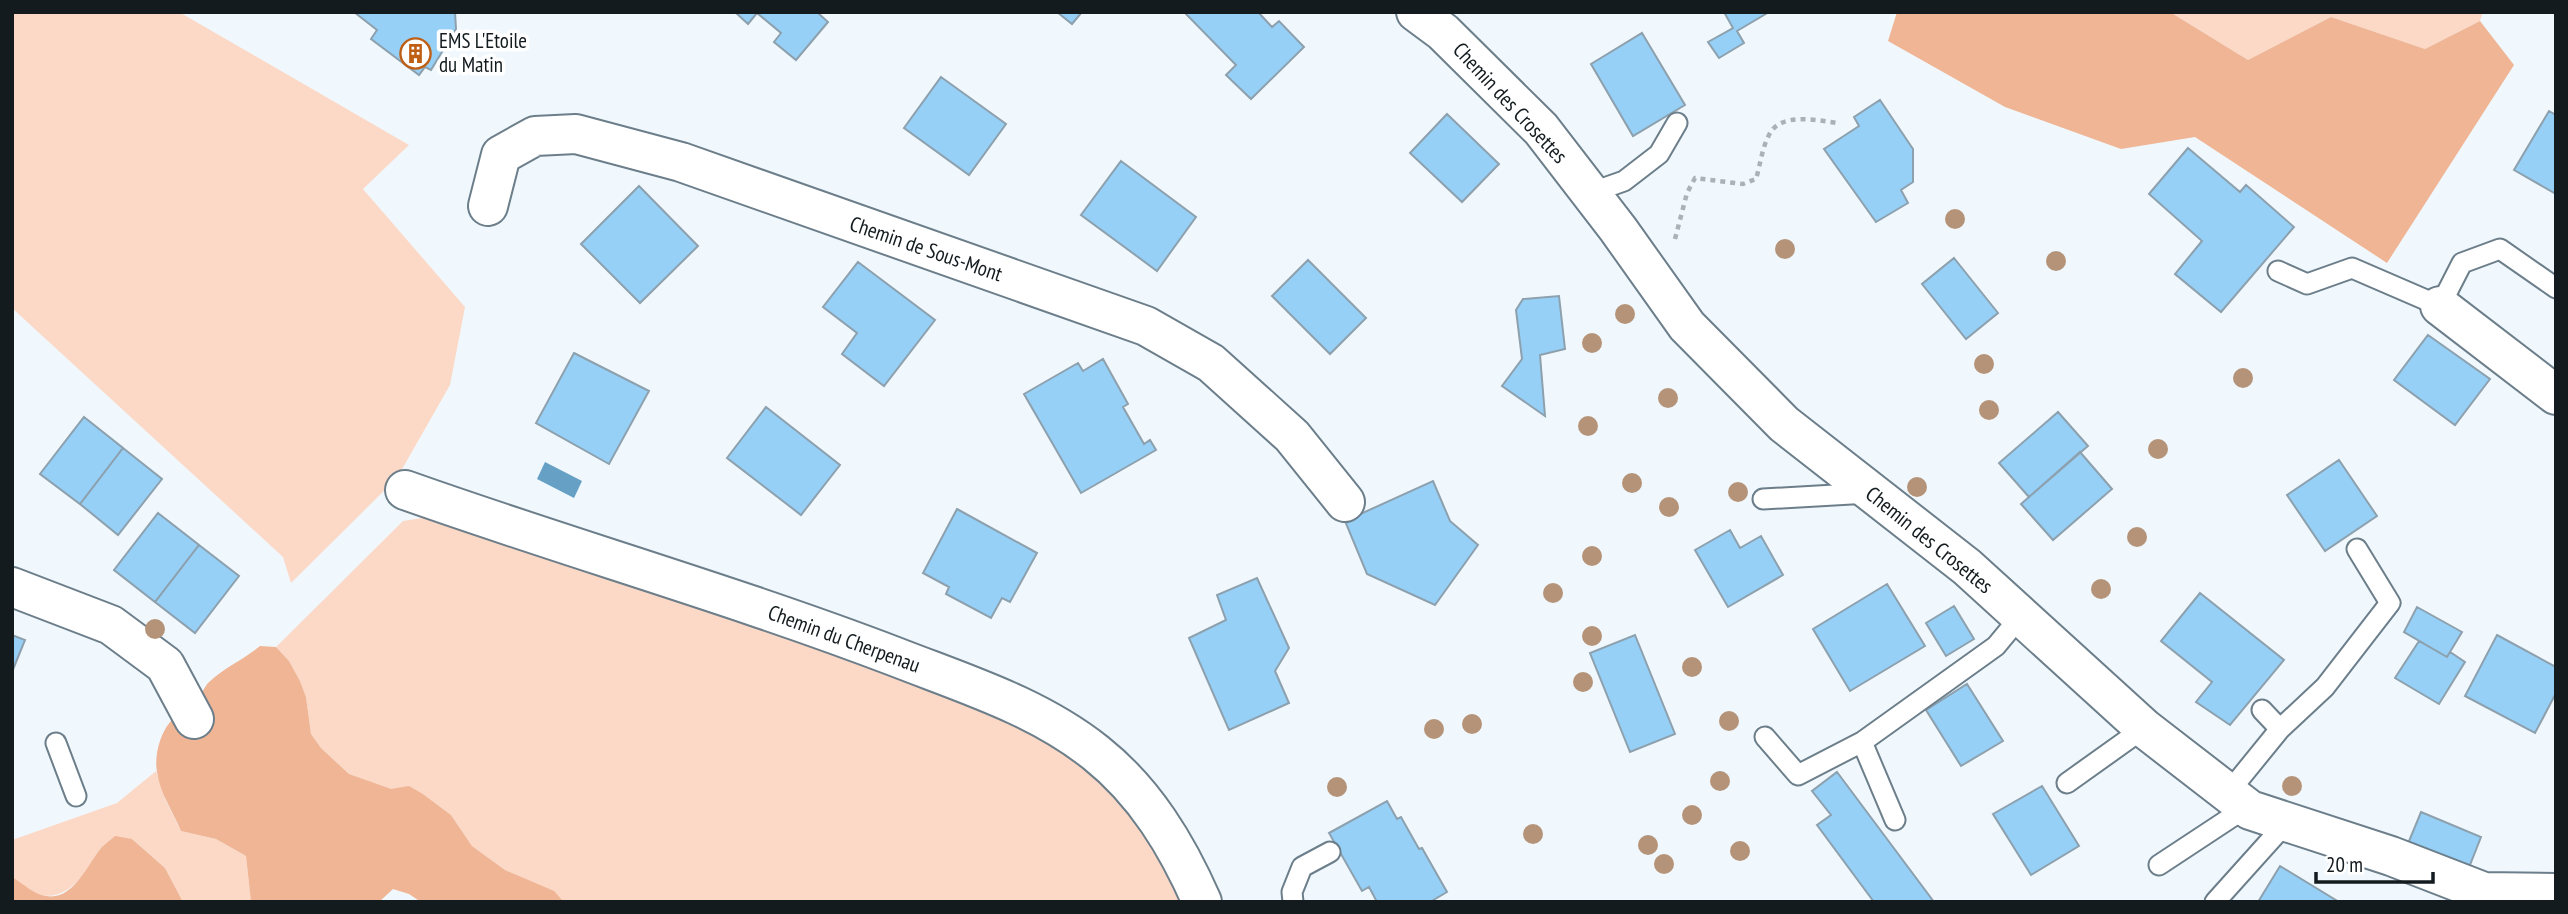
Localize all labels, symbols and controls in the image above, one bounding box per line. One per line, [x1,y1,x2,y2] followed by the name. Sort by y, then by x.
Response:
[439,27,527,78] place label: EMS L'Etoile du Matin
[399,36,433,70] building icon: EMS L'Etoile du Matin
[1447,36,1573,169] street label: Chemin des Crosettes
[846,210,1006,287] street label: Chemin de Sous-Mont
[1860,480,1998,599] street label: Chemin des Crosettes
[764,598,924,679] street label: Chemin du Cherpenau
[2316,841,2433,885] scale bar
[2326,851,2363,878] text: 20 m

